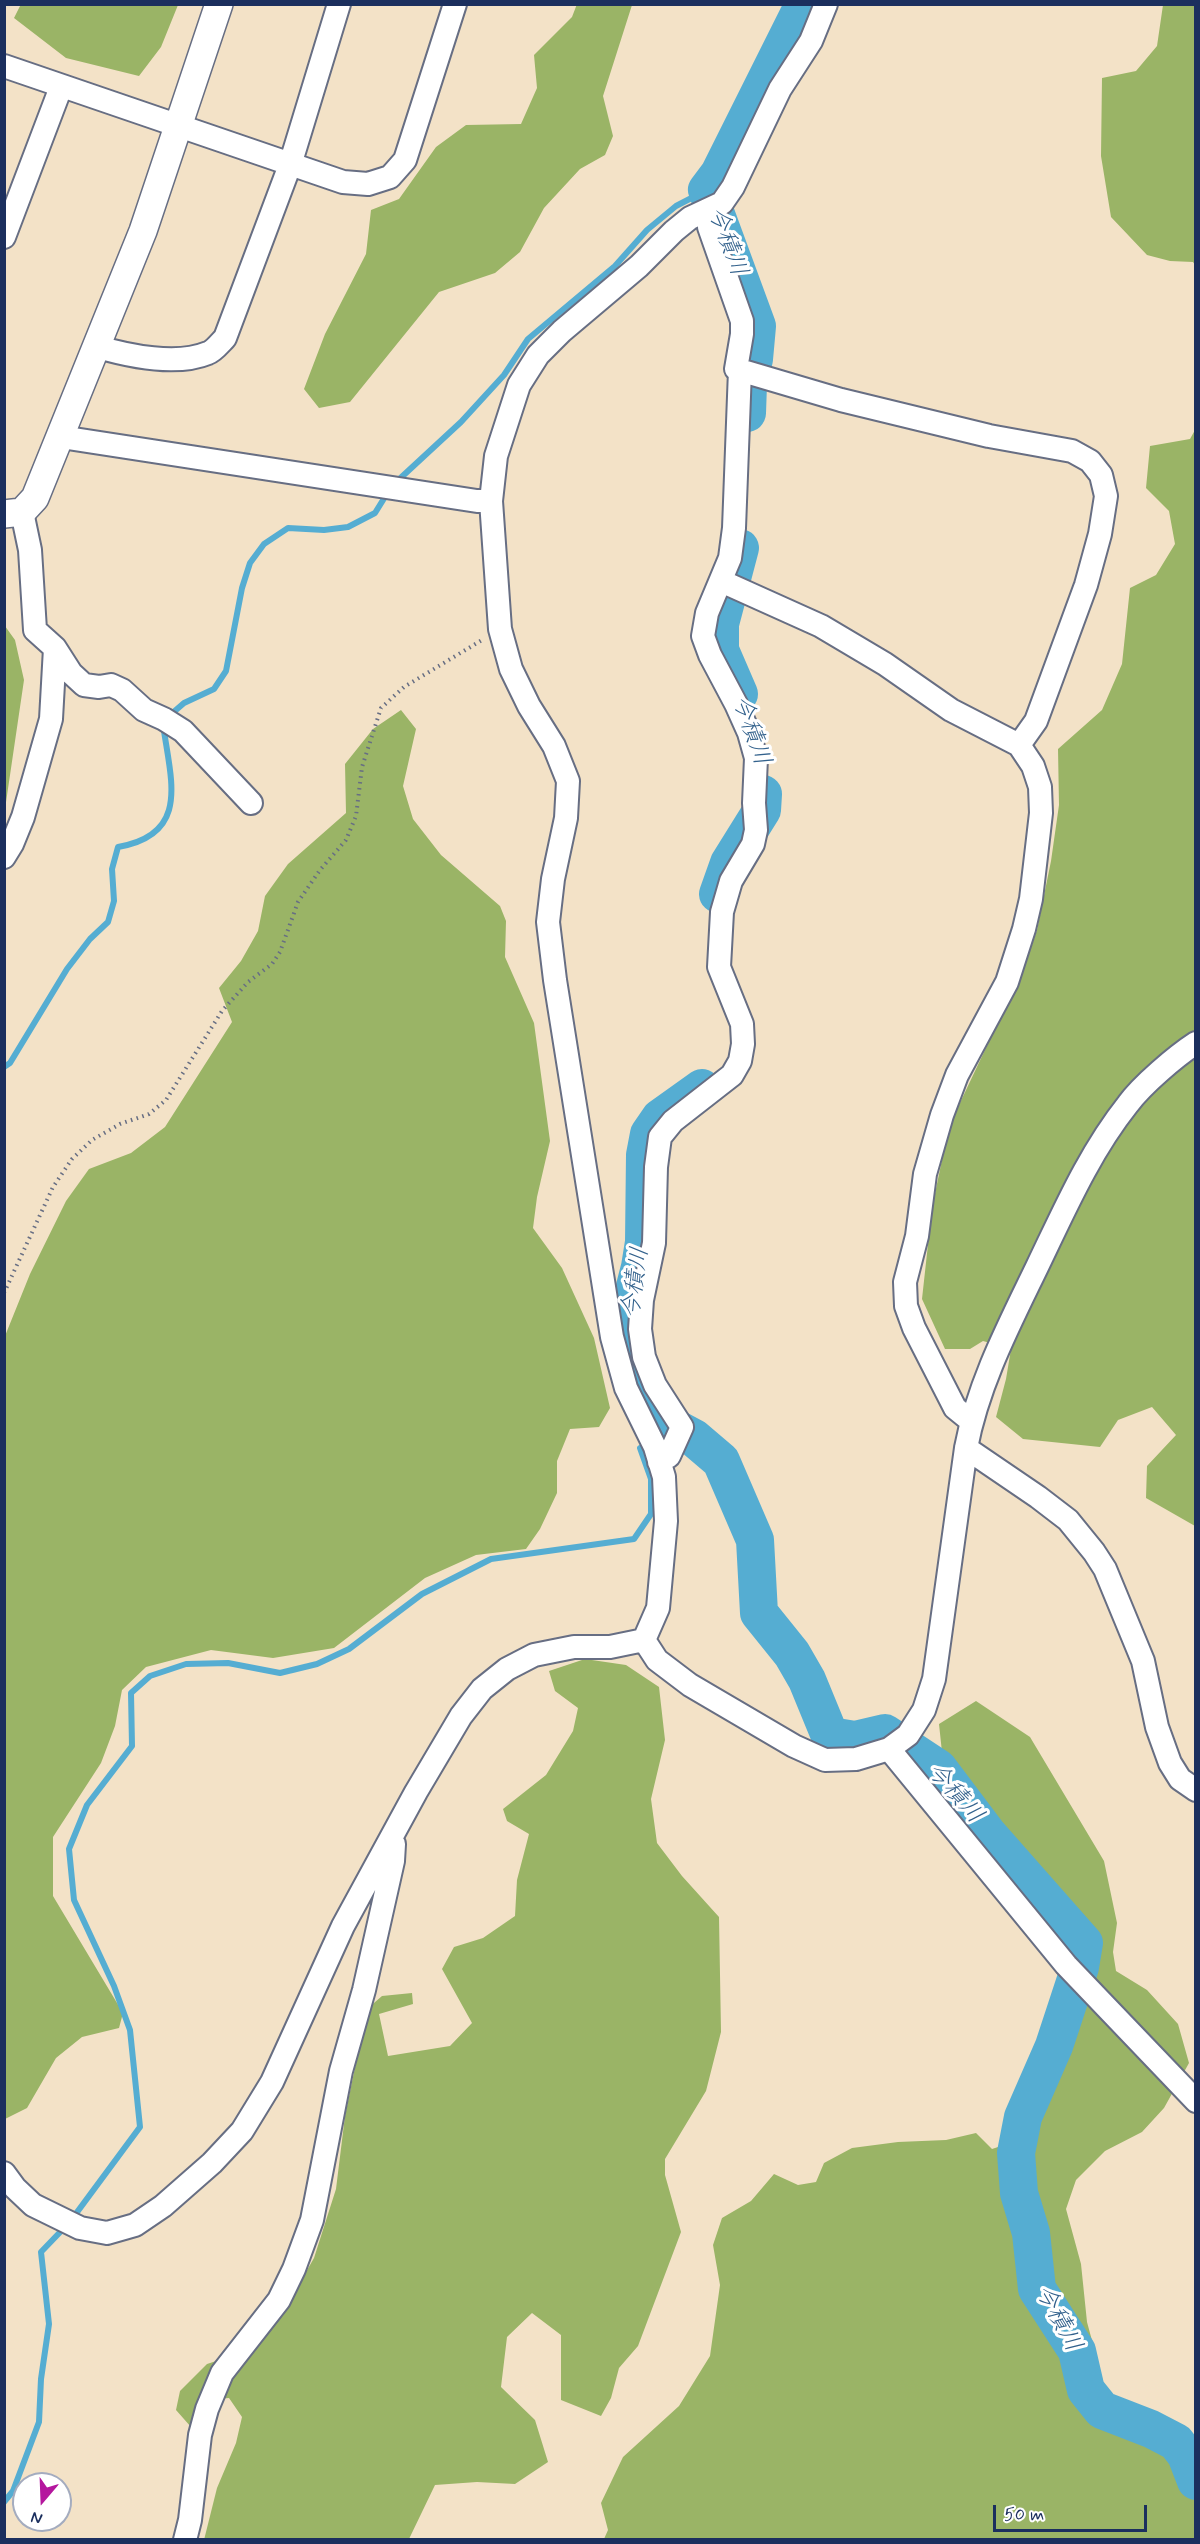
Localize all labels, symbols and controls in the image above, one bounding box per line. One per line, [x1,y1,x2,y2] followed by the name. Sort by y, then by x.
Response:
[700,203,752,281] water label: 今積川
[725,692,775,770] water label: 今積川
[618,1245,656,1321] water label: 今積川
[920,1757,988,1831] water label: 今積川
[1027,2280,1087,2358] water label: 今積川
[12,2472,72,2532] north arrow
[996,2493,1150,2531] scale bar
[1004,2503,1044,2527] text: 50 m
[28,2506,45,2529] text: N

